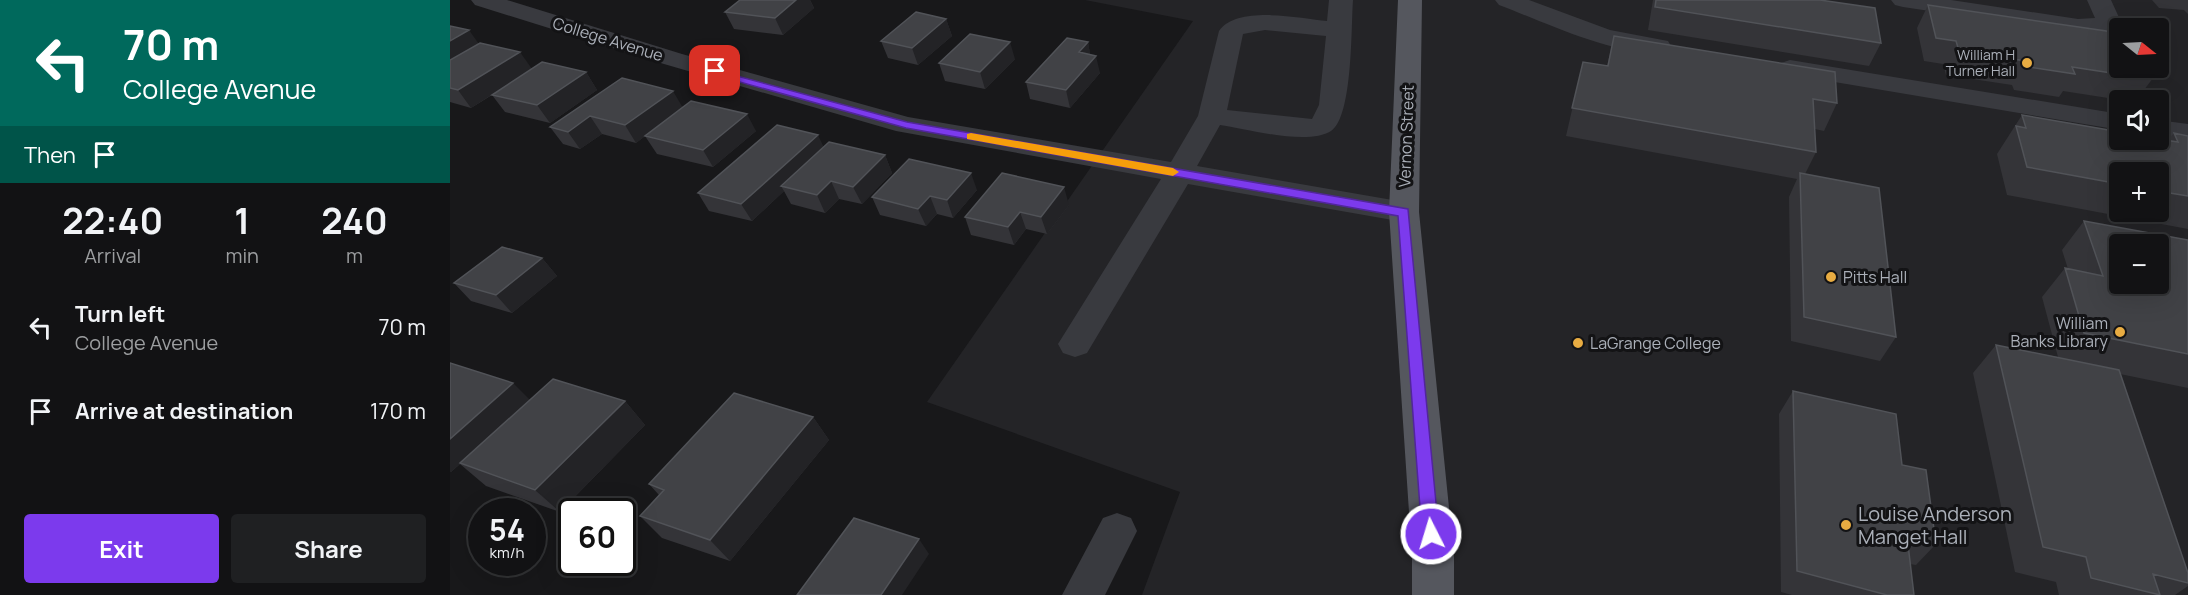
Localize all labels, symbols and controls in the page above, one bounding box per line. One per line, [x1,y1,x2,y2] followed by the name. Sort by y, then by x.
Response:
[550,12,666,66] street label: College Avenue
[123,15,219,73] text: 70 m
[2109,18,2169,78] north arrow
[2109,18,2169,294] map controls
[24,24,102,102] icon: left
[689,45,740,96] pin
[1946,45,2015,80] place label: William H Turner Hall
[698,54,731,87] icon: arrive
[2020,56,2034,70] marker: William H Turner Hall
[123,70,316,107] text: College Avenue
[1393,84,1419,188] street label: Vernon Street
[2109,90,2169,150] button: sound
[88,138,121,171] icon: arrive
[24,140,76,170] text: Then
[2109,162,2169,222] button: +
[62,196,163,245] text: 22:40
[234,196,250,245] text: 1
[321,196,388,245] text: 240
[2109,234,2169,294] button: −
[84,242,141,269] text: Arrival
[225,242,259,269] text: min
[346,242,363,269] text: m
[1843,266,1907,288] place label: Pitts Hall
[1824,270,1838,284] marker: Pitts Hall
[75,299,165,329] text: Turn left
[24,311,57,344] icon: left
[378,312,426,342] text: 70 m
[2011,312,2109,352] place label: William Banks Library
[2113,325,2127,339] marker: William Banks Library
[75,329,218,356] text: College Avenue
[1590,332,1721,354] place label: LaGrange College
[1571,336,1585,350] marker: LaGrange College
[24,395,57,428] icon: arrive
[75,396,293,426] text: Arrive at destination
[370,396,426,426] text: 170 m
[558,498,636,576] speed limit sign: 60
[1858,500,2012,550] place label: Louise Anderson Manget Hall
[1399,502,1463,566] position arrow
[489,509,525,550] text: 54
[24,514,219,583] button: Exit
[231,514,426,583] button: Share
[1839,518,1853,532] marker: Louise Anderson Manget Hall
[490,542,524,563] text: km/h

